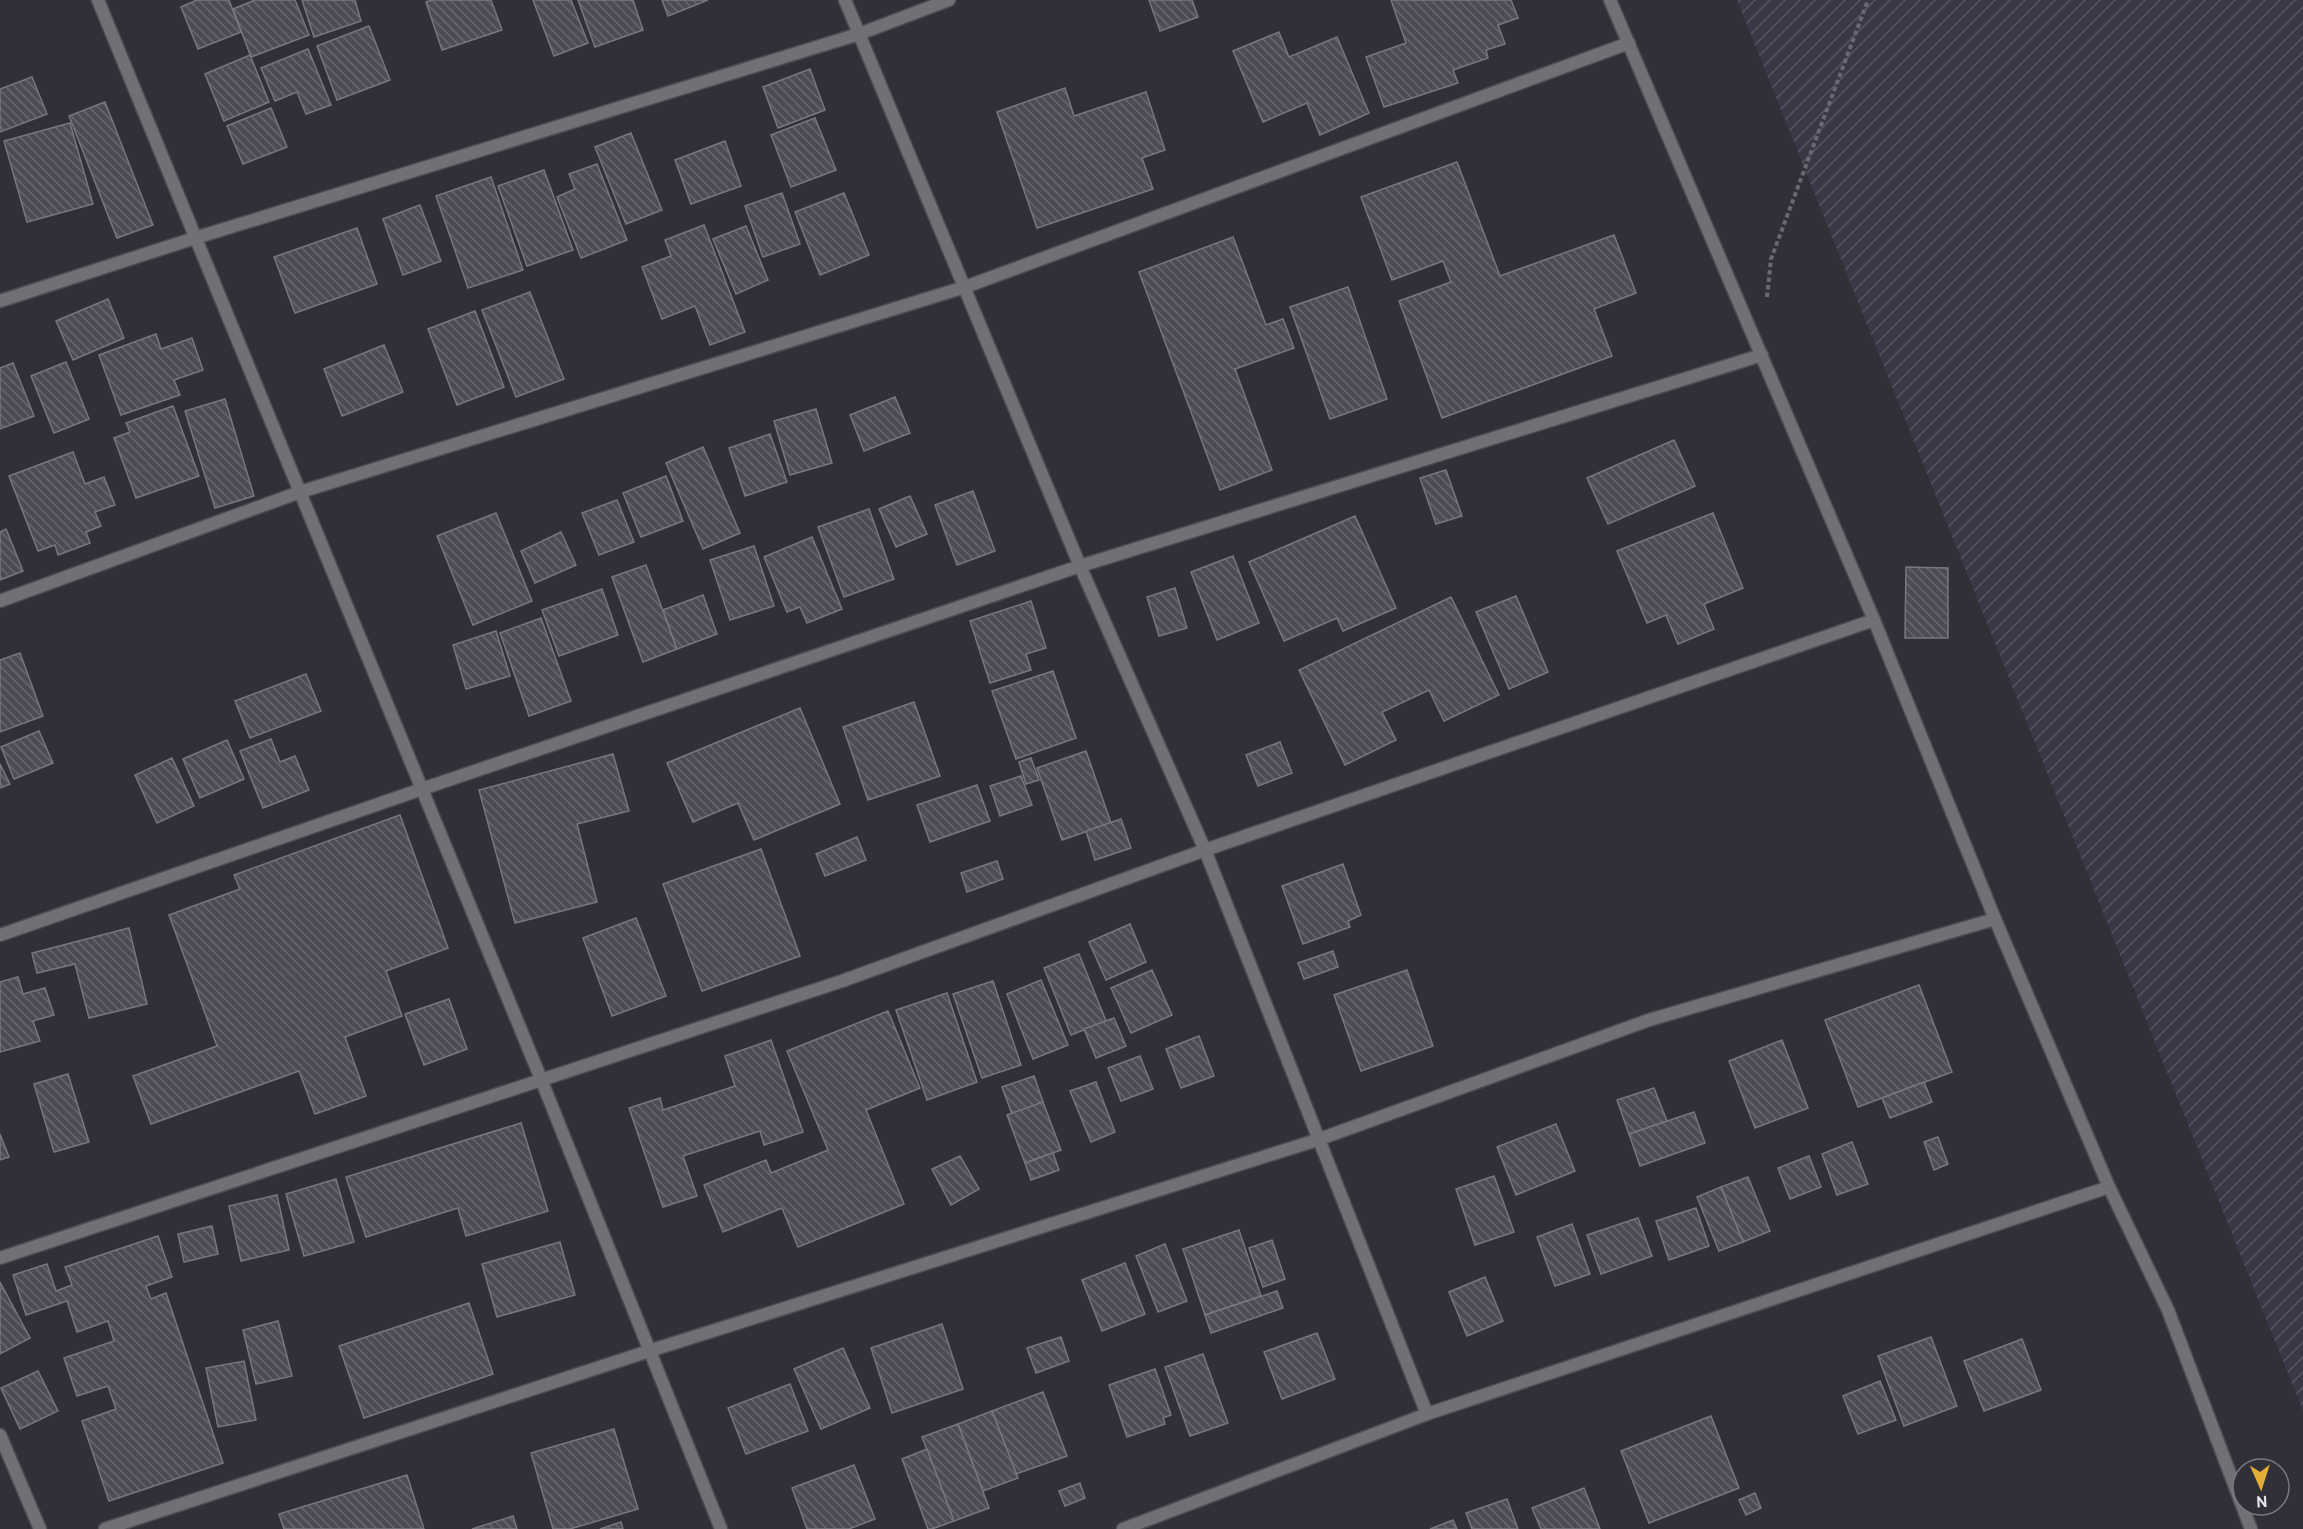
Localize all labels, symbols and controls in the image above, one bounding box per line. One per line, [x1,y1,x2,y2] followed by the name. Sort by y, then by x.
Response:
[2231,1457,2291,1517] north arrow
[2255,1490,2268,1510] text: N

